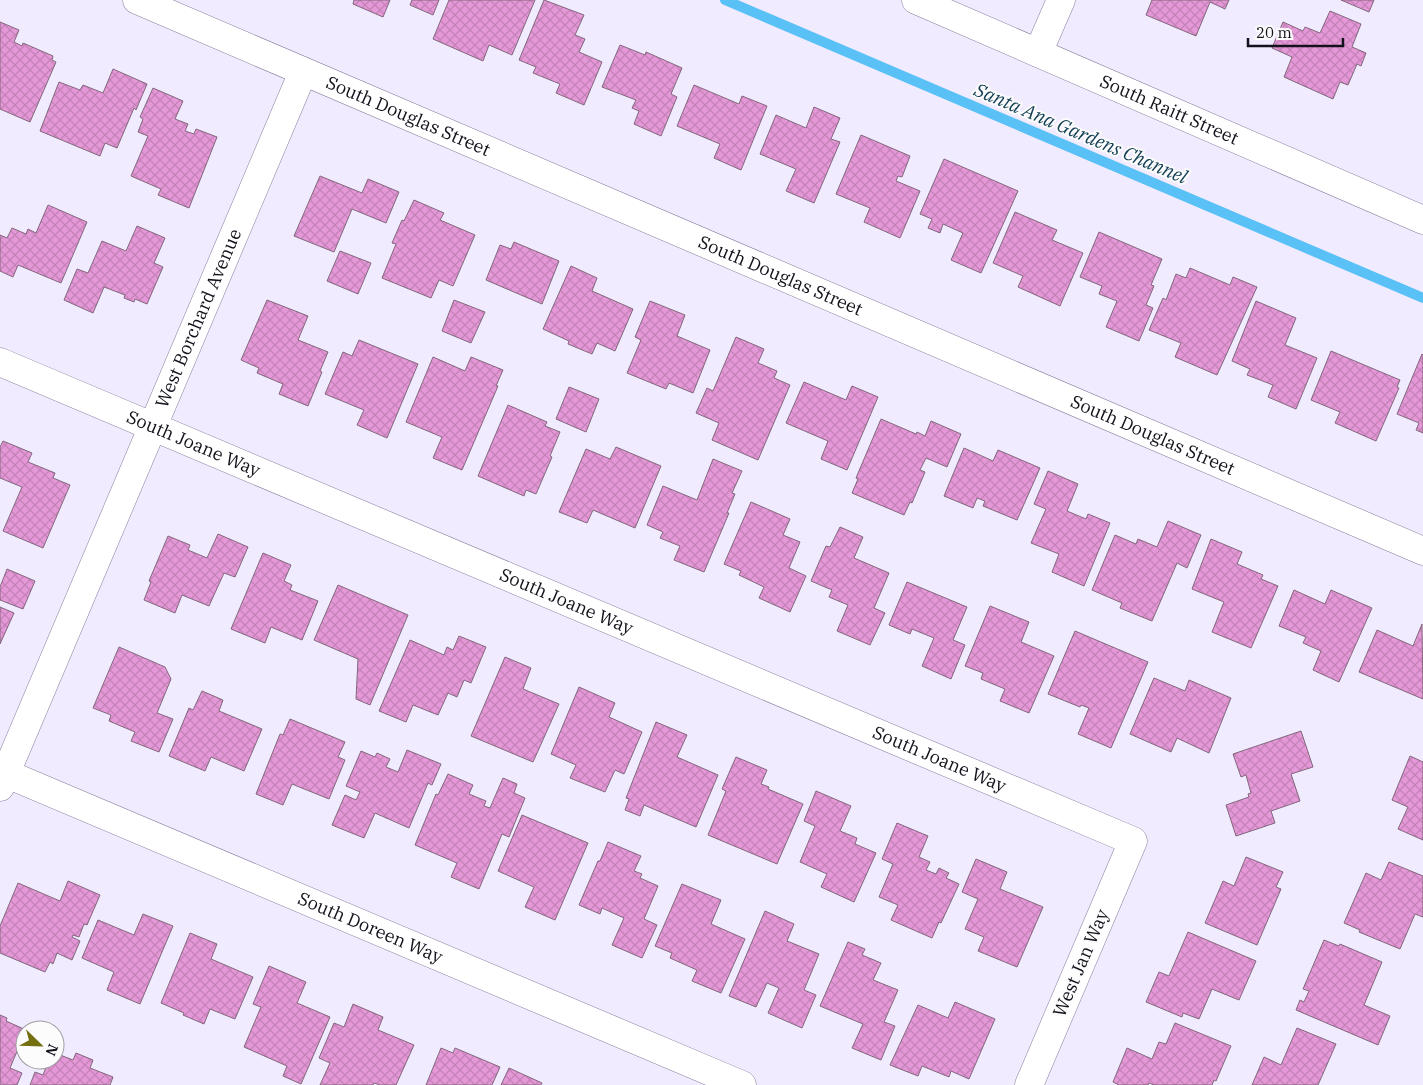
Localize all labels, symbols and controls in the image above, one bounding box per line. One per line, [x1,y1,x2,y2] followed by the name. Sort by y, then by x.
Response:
[1248,15,1343,47] scale bar
[1256,23,1292,42] text: 20 m
[1097,69,1242,150] street label: South Raitt Street
[323,70,494,161] street label: South Douglas Street
[970,77,1192,189] water label: Santa Ana Gardens Channel
[150,225,246,411] street label: West Borchard Avenue
[695,230,866,321] street label: South Douglas Street
[1067,389,1238,480] street label: South Douglas Street
[123,405,264,482] street label: South Joane Way
[496,563,637,640] street label: South Joane Way
[869,720,1010,797] street label: South Joane Way
[294,886,447,968] street label: South Doreen Way
[1048,905,1114,1020] street label: West Jan Way
[15,1020,65,1070] north arrow
[42,1041,62,1059] text: N

